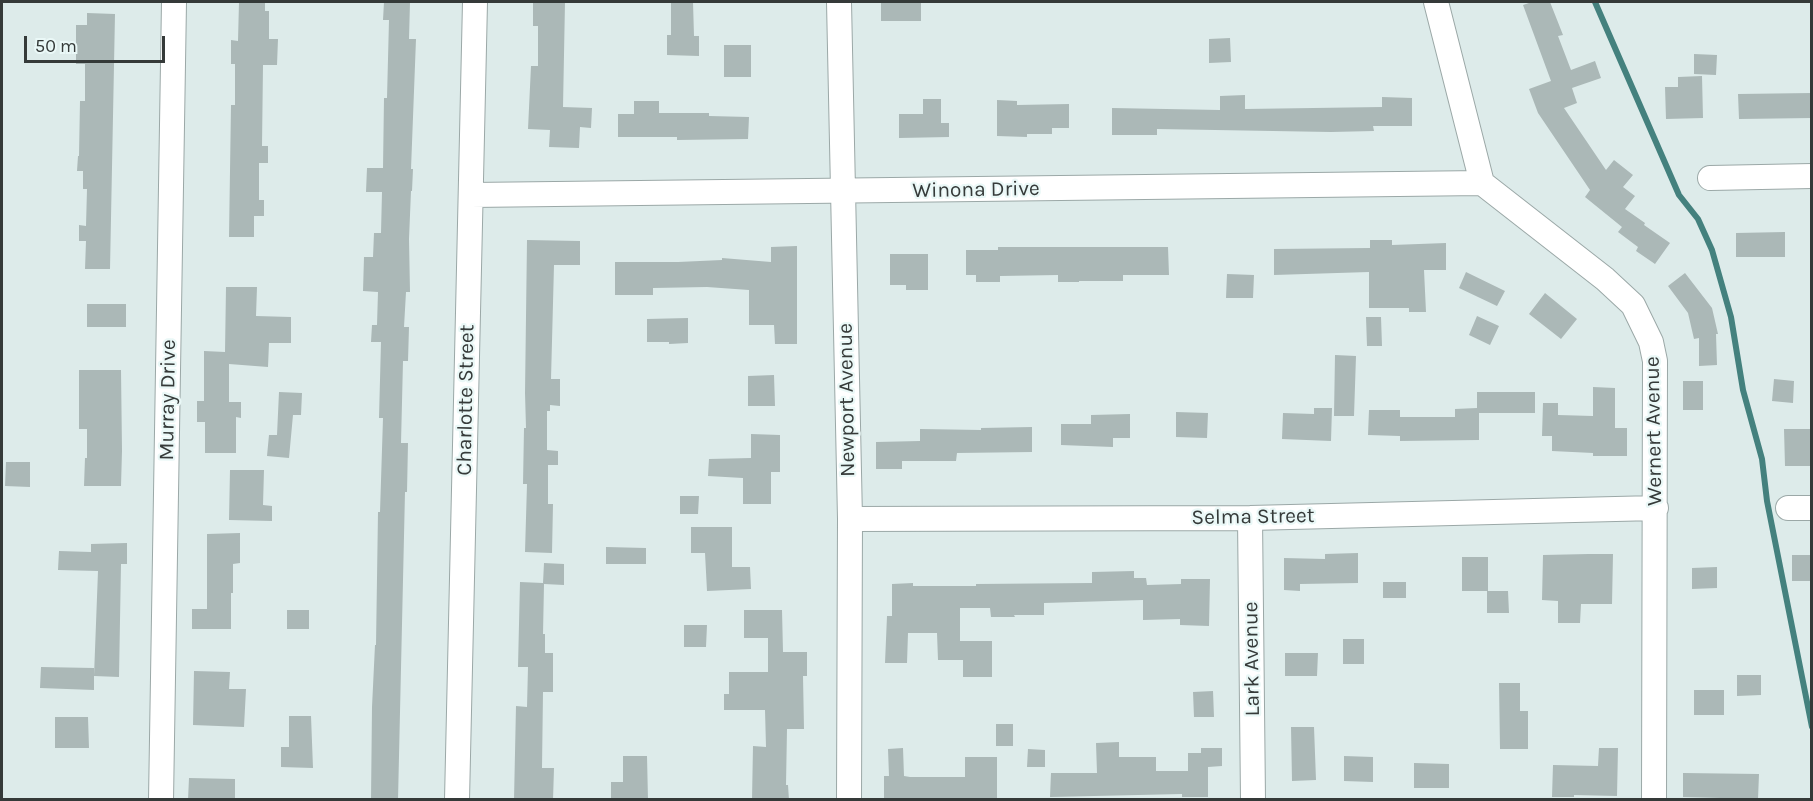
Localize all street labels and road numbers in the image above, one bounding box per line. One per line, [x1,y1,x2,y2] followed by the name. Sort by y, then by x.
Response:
[912,176,1040,204] street label: Winona Drive
[833,323,861,477] street label: Newport Avenue
[452,324,480,476] street label: Charlotte Street
[154,339,182,461] street label: Murray Drive
[1640,356,1668,506] street label: Wernert Avenue
[1191,503,1315,531] street label: Selma Street
[1238,601,1266,717] street label: Lark Avenue

